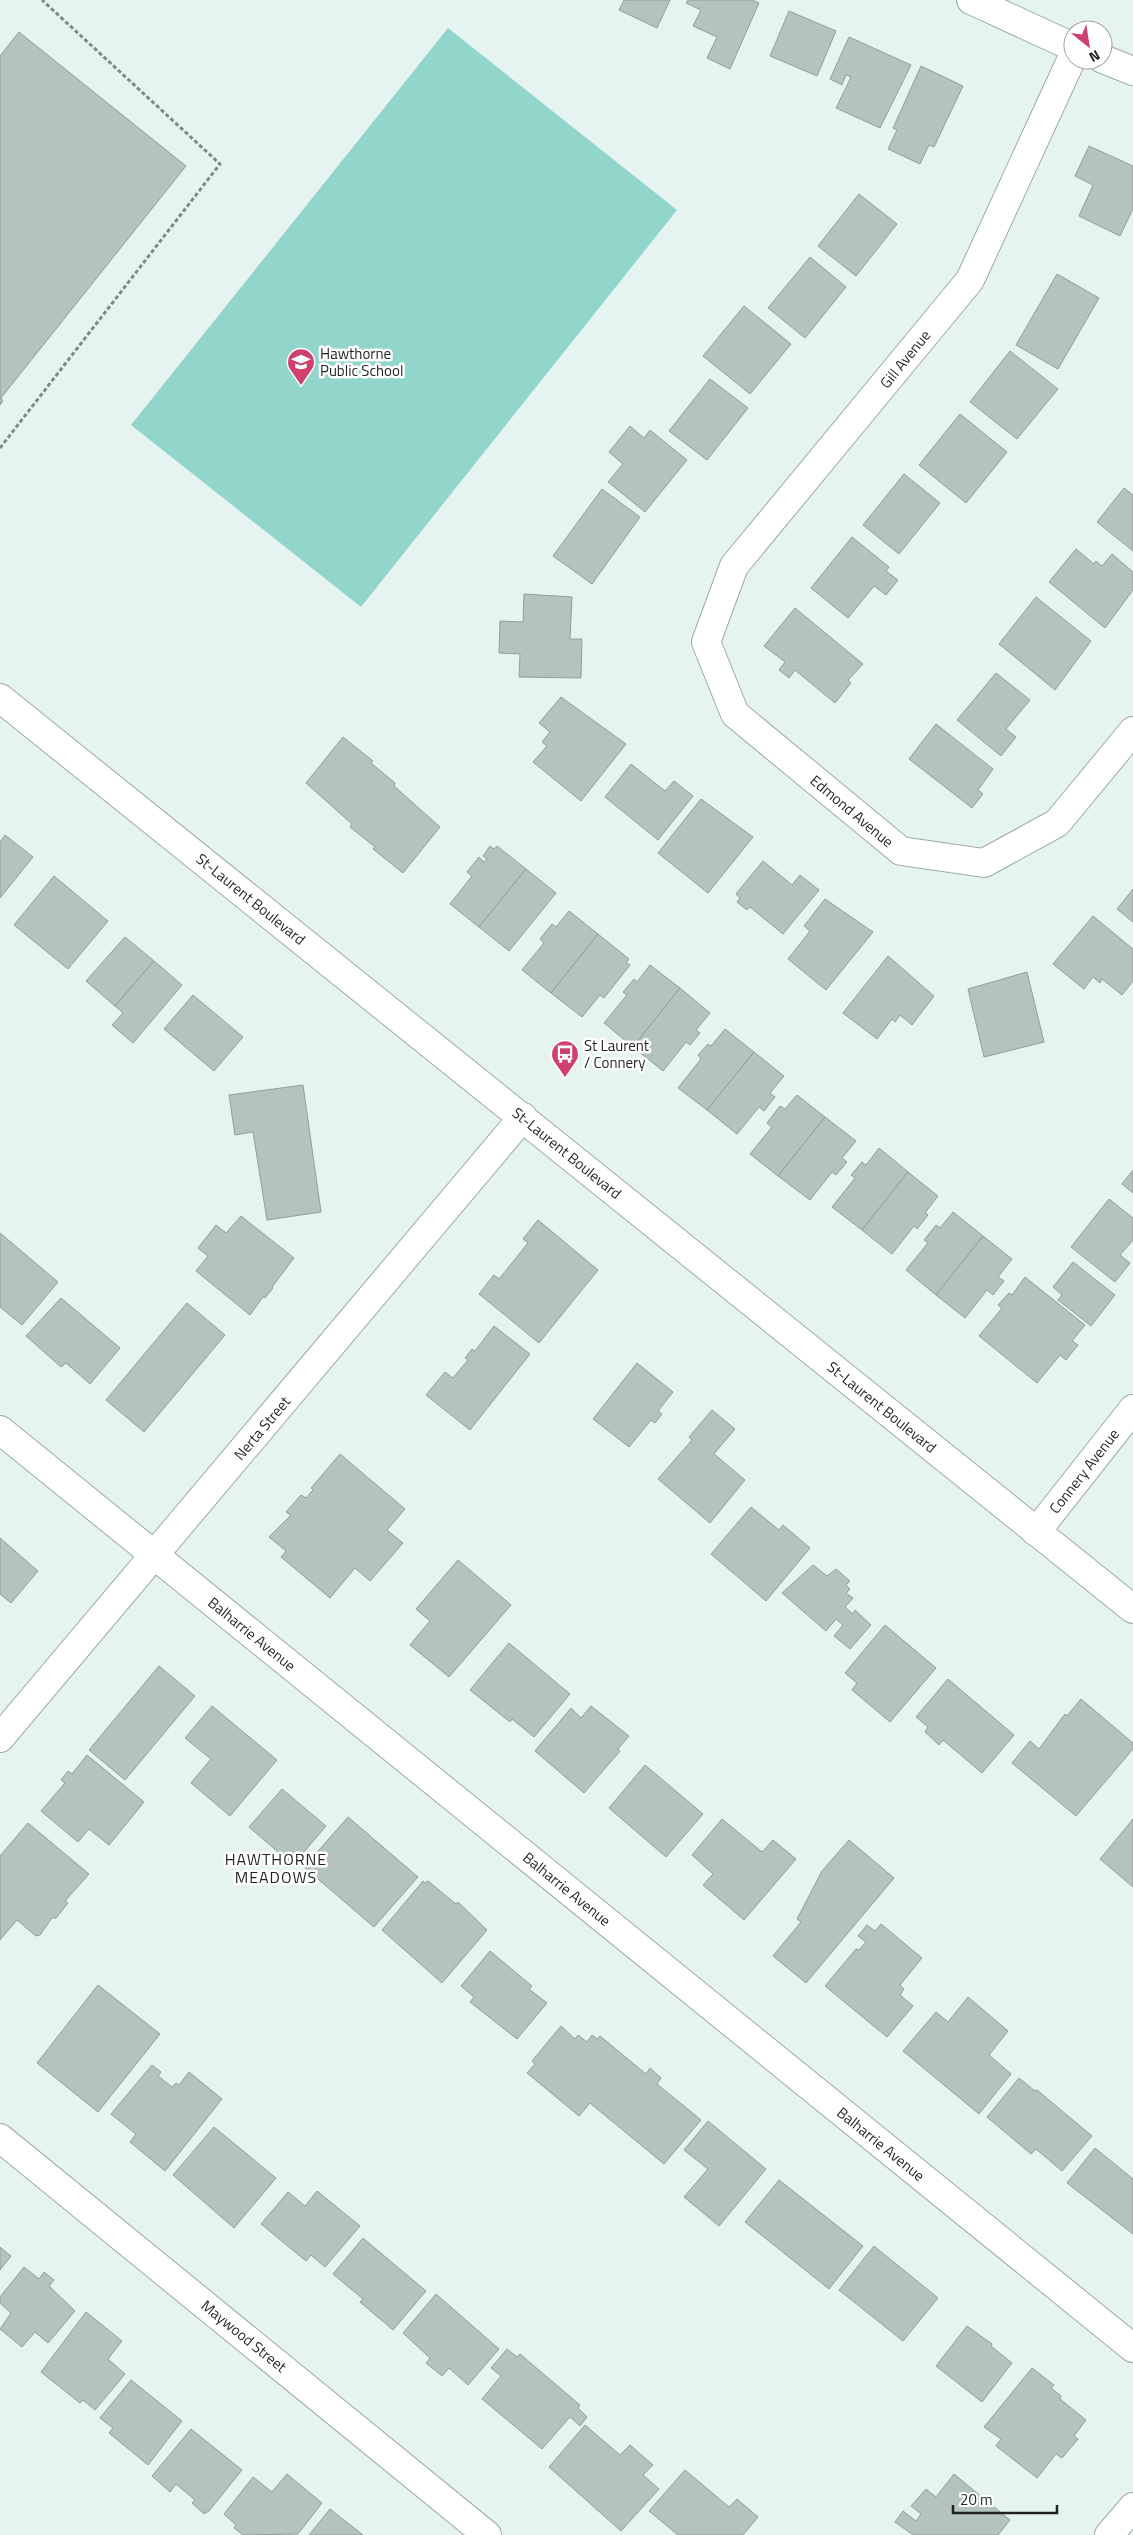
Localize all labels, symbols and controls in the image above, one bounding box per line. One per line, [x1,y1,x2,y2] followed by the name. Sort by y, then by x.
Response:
[1063,20,1113,70] north arrow
[1085,45,1104,68] text: N
[874,325,936,393] street label: Gill Avenue
[320,342,403,382] place label: Hawthorne Public School
[286,347,316,386] school or university icon: Hawthorne Public School
[805,769,899,853] street label: Edmond Avenue
[191,848,311,950] street label: St-Laurent Boulevard
[584,1034,650,1074] place label: St Laurent / Connery
[550,1039,580,1078] bus stop icon: St Laurent / Connery
[507,1102,627,1204] street label: St-Laurent Boulevard
[822,1356,942,1458] street label: St-Laurent Boulevard
[228,1390,296,1465] street label: Nerta Street
[1043,1424,1125,1518] street label: Connery Avenue
[203,1591,301,1677] street label: Balharrie Avenue
[518,1846,616,1932] street label: Balharrie Avenue
[225,1847,327,1889] district label: HAWTHORNE MEADOWS
[832,2101,930,2187] street label: Balharrie Avenue
[196,2294,292,2378] street label: Maywood Street
[953,2482,1057,2514] scale bar
[960,2488,993,2511] text: 20 m

